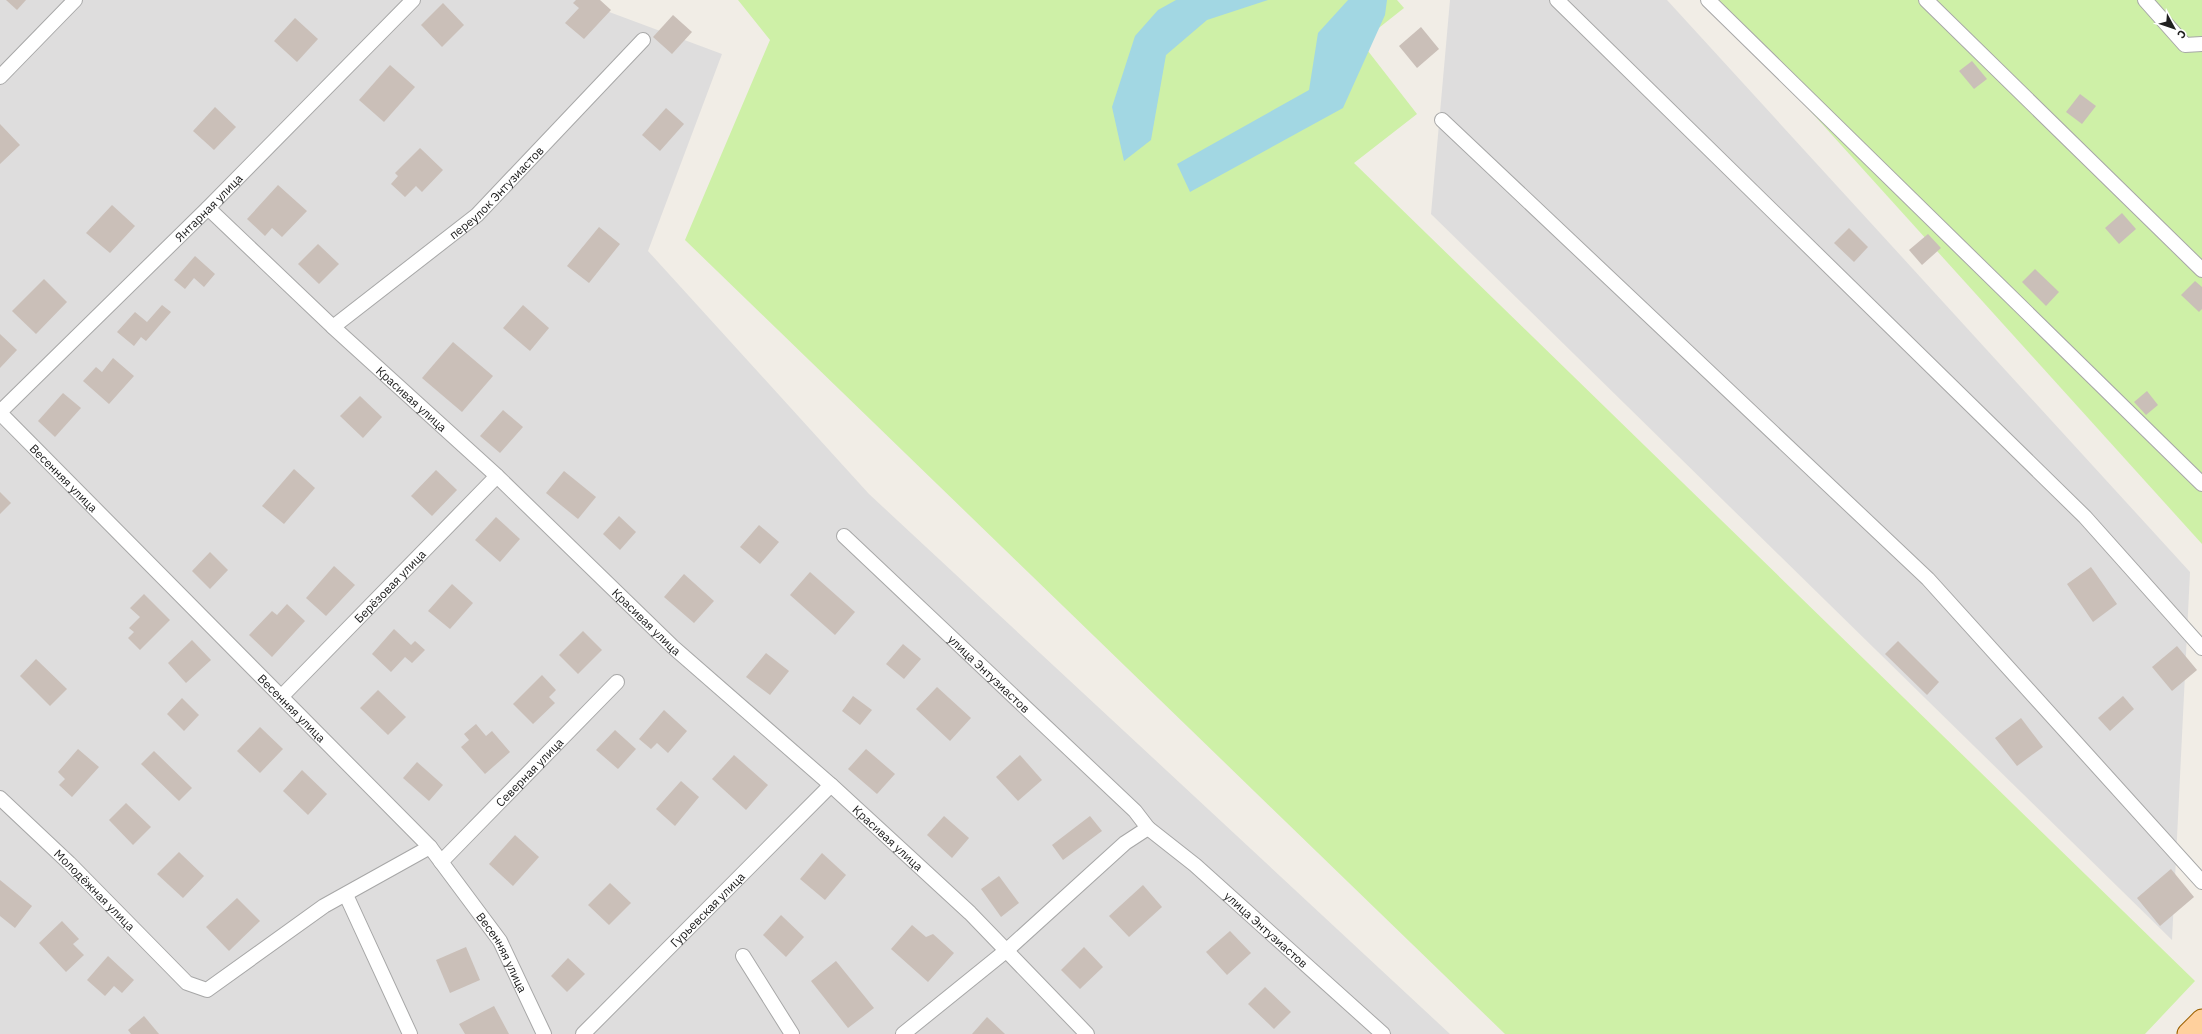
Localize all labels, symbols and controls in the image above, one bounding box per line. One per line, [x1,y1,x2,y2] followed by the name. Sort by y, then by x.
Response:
[2154,8,2194,48] north arrow
[2174,27,2189,42] text: С
[446,142,546,242] street label: переулок Энтузиастов
[171,170,246,244] street label: Янтарная улица
[373,363,451,435] street label: Красивая улица
[27,440,101,515] street label: Весенняя улица
[351,546,429,625] street label: Берёзовая улица
[609,585,685,659] street label: Красивая улица
[945,631,1033,716] street label: улица Энтузиастов
[255,671,330,745] street label: Весенняя улица
[492,734,566,809] street label: Северная улица
[850,802,927,874] street label: Красивая улица
[51,846,139,934] street label: Молодёжная улица
[667,868,748,950] street label: Гурьевская улица
[1222,888,1311,971] street label: улица Энтузиастов
[474,909,531,995] street label: Весенняя улица

